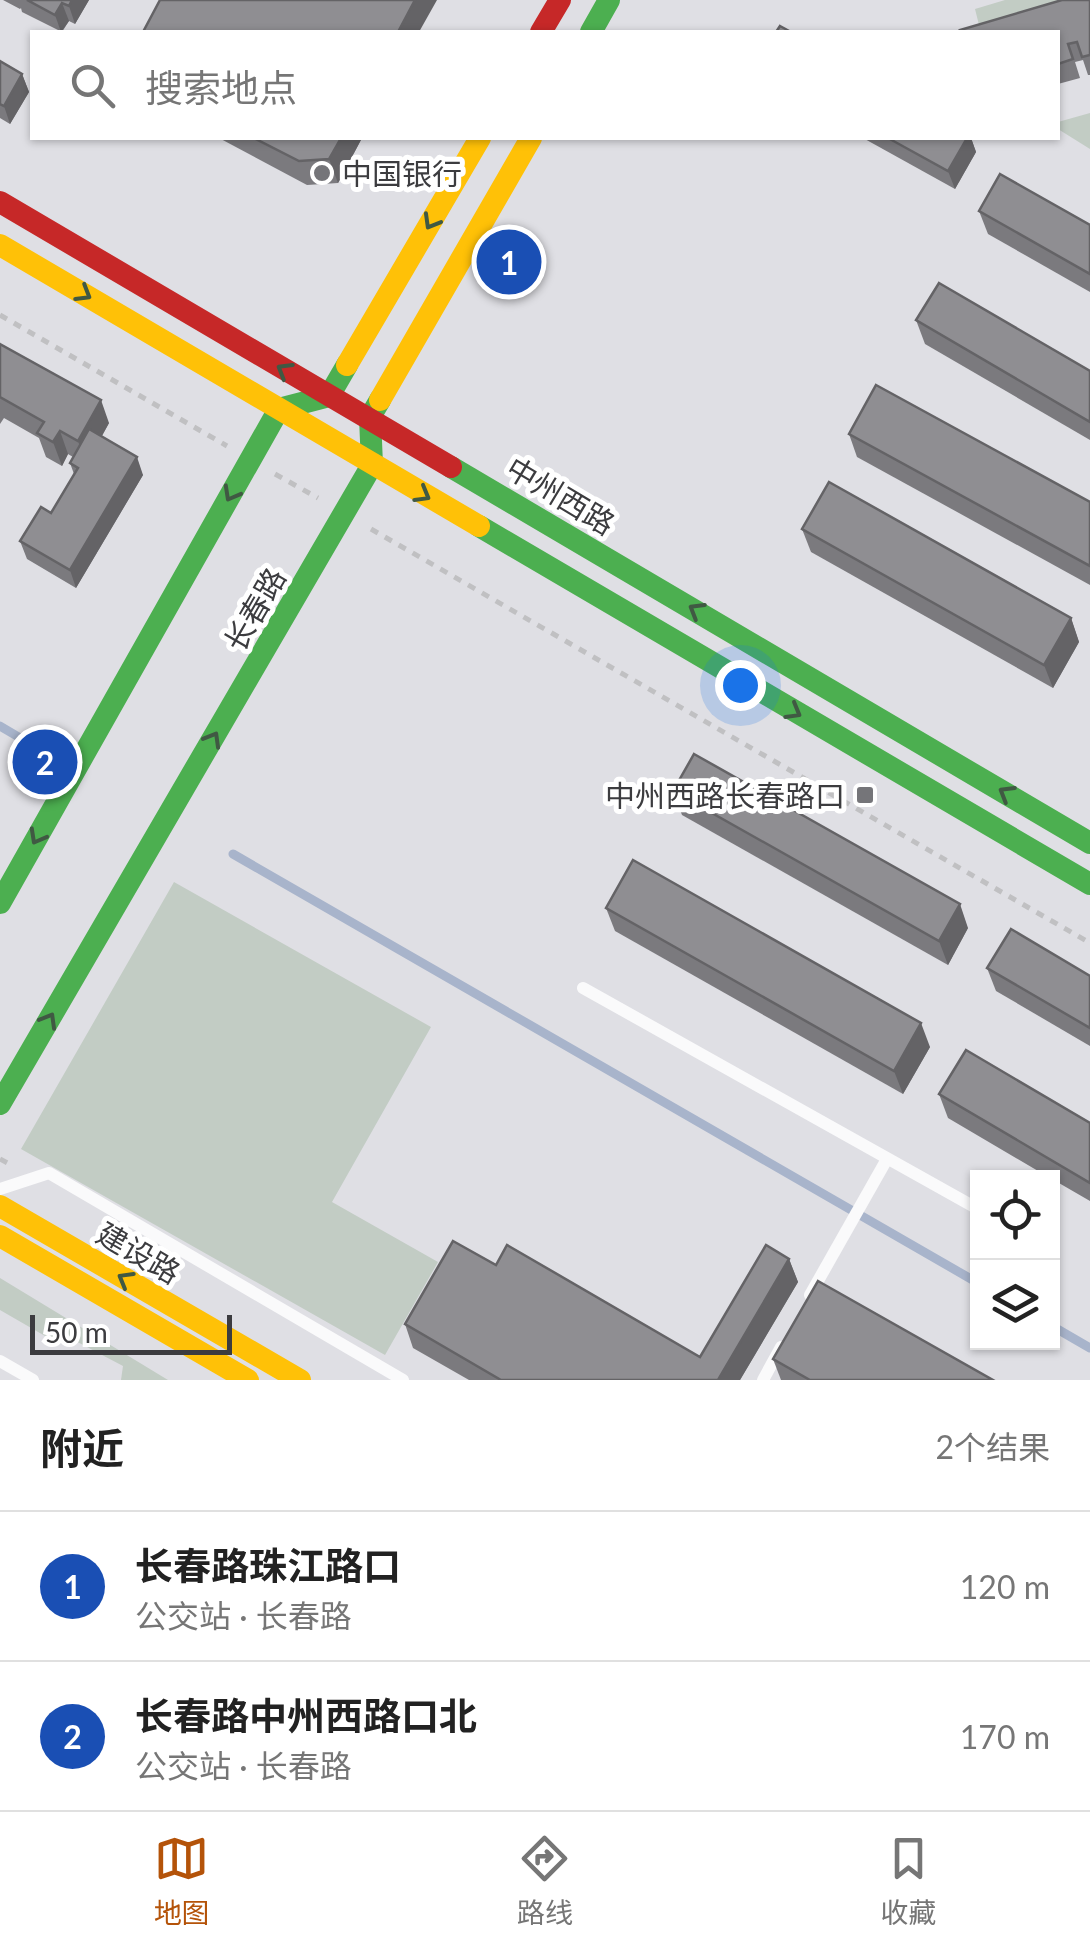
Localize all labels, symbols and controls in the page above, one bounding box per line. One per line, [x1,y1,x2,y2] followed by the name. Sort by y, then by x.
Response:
[30,30,1060,140] search box
[65,58,120,113] icon: search
[145,64,297,110] text: 搜索地点
[342,155,462,191] place label: 中国银行
[311,162,333,184] marker: 中国银行
[423,211,443,229] one-way arrow
[476,224,542,300] pin: 1
[73,282,91,301] one-way arrow
[277,363,295,382] one-way arrow
[500,449,622,541] street label: 中州西路
[223,483,243,501] one-way arrow
[412,483,430,502] one-way arrow
[216,561,292,657] street label: 长春路
[689,603,707,622] one-way arrow
[715,660,766,711] your location
[783,699,801,719] one-way arrow
[12,724,78,800] pin: 2
[201,732,220,750] one-way arrow
[605,777,845,813] place label: 中州西路长春路口
[854,784,876,806] marker: 中州西路长春路口
[999,786,1017,805] one-way arrow
[29,827,49,845] one-way arrow
[37,1013,56,1031] one-way arrow
[970,1170,1060,1350] map controls
[970,1170,1060,1260] button: locate
[91,1214,187,1290] street label: 建设路
[970,1260,1060,1350] button: layers
[118,1271,136,1291] one-way arrow
[30,1310,232,1354] scale bar
[45,1315,108,1349] text: 50 m
[40,1423,124,1473] text: 附近
[935,1427,1050,1466] text: 2个结果
[135,1542,401,1588] text: 长春路珠江路口
[63,1567,82,1606] text: 1
[960,1567,1050,1606] text: 120 m
[135,1596,352,1635] text: 公交站 · 长春路
[135,1692,477,1738] text: 长春路中州西路口北
[63,1717,82,1756] text: 2
[960,1717,1050,1756] text: 170 m
[135,1746,352,1785] text: 公交站 · 长春路
[154,1831,210,1931] tab: 地图
[517,1831,573,1931] tab: 路线
[880,1831,936,1931] tab: 收藏

